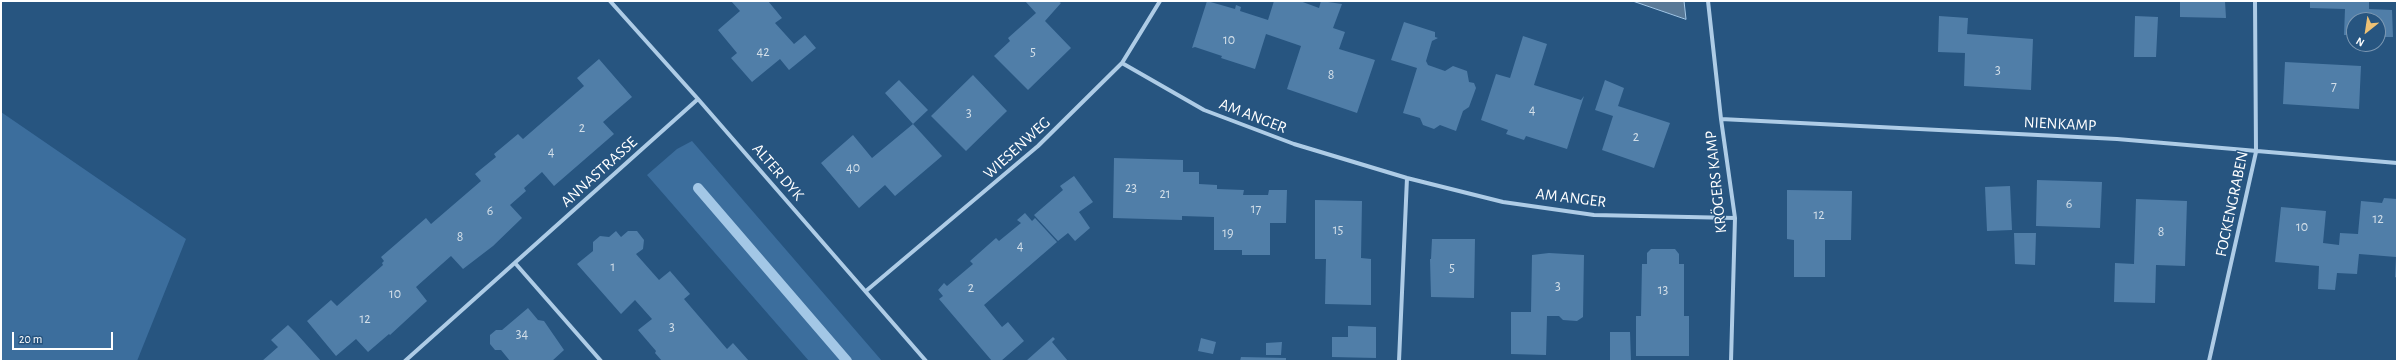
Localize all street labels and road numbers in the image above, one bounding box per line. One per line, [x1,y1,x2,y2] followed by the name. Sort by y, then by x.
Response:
[1217,94,1289,138] street label: AM ANGER
[980,113,1054,183] street label: WIESENWEG
[2023,113,2097,135] street label: NIENKAMP
[1701,130,1731,234] street label: KRÖGERS KAMP
[557,133,641,211] street label: ANNASTRASSE
[748,140,808,204] street label: ALTER DYK
[2211,149,2253,259] street label: FOCKENGRABEN
[1535,184,1607,212] street label: AM ANGER

